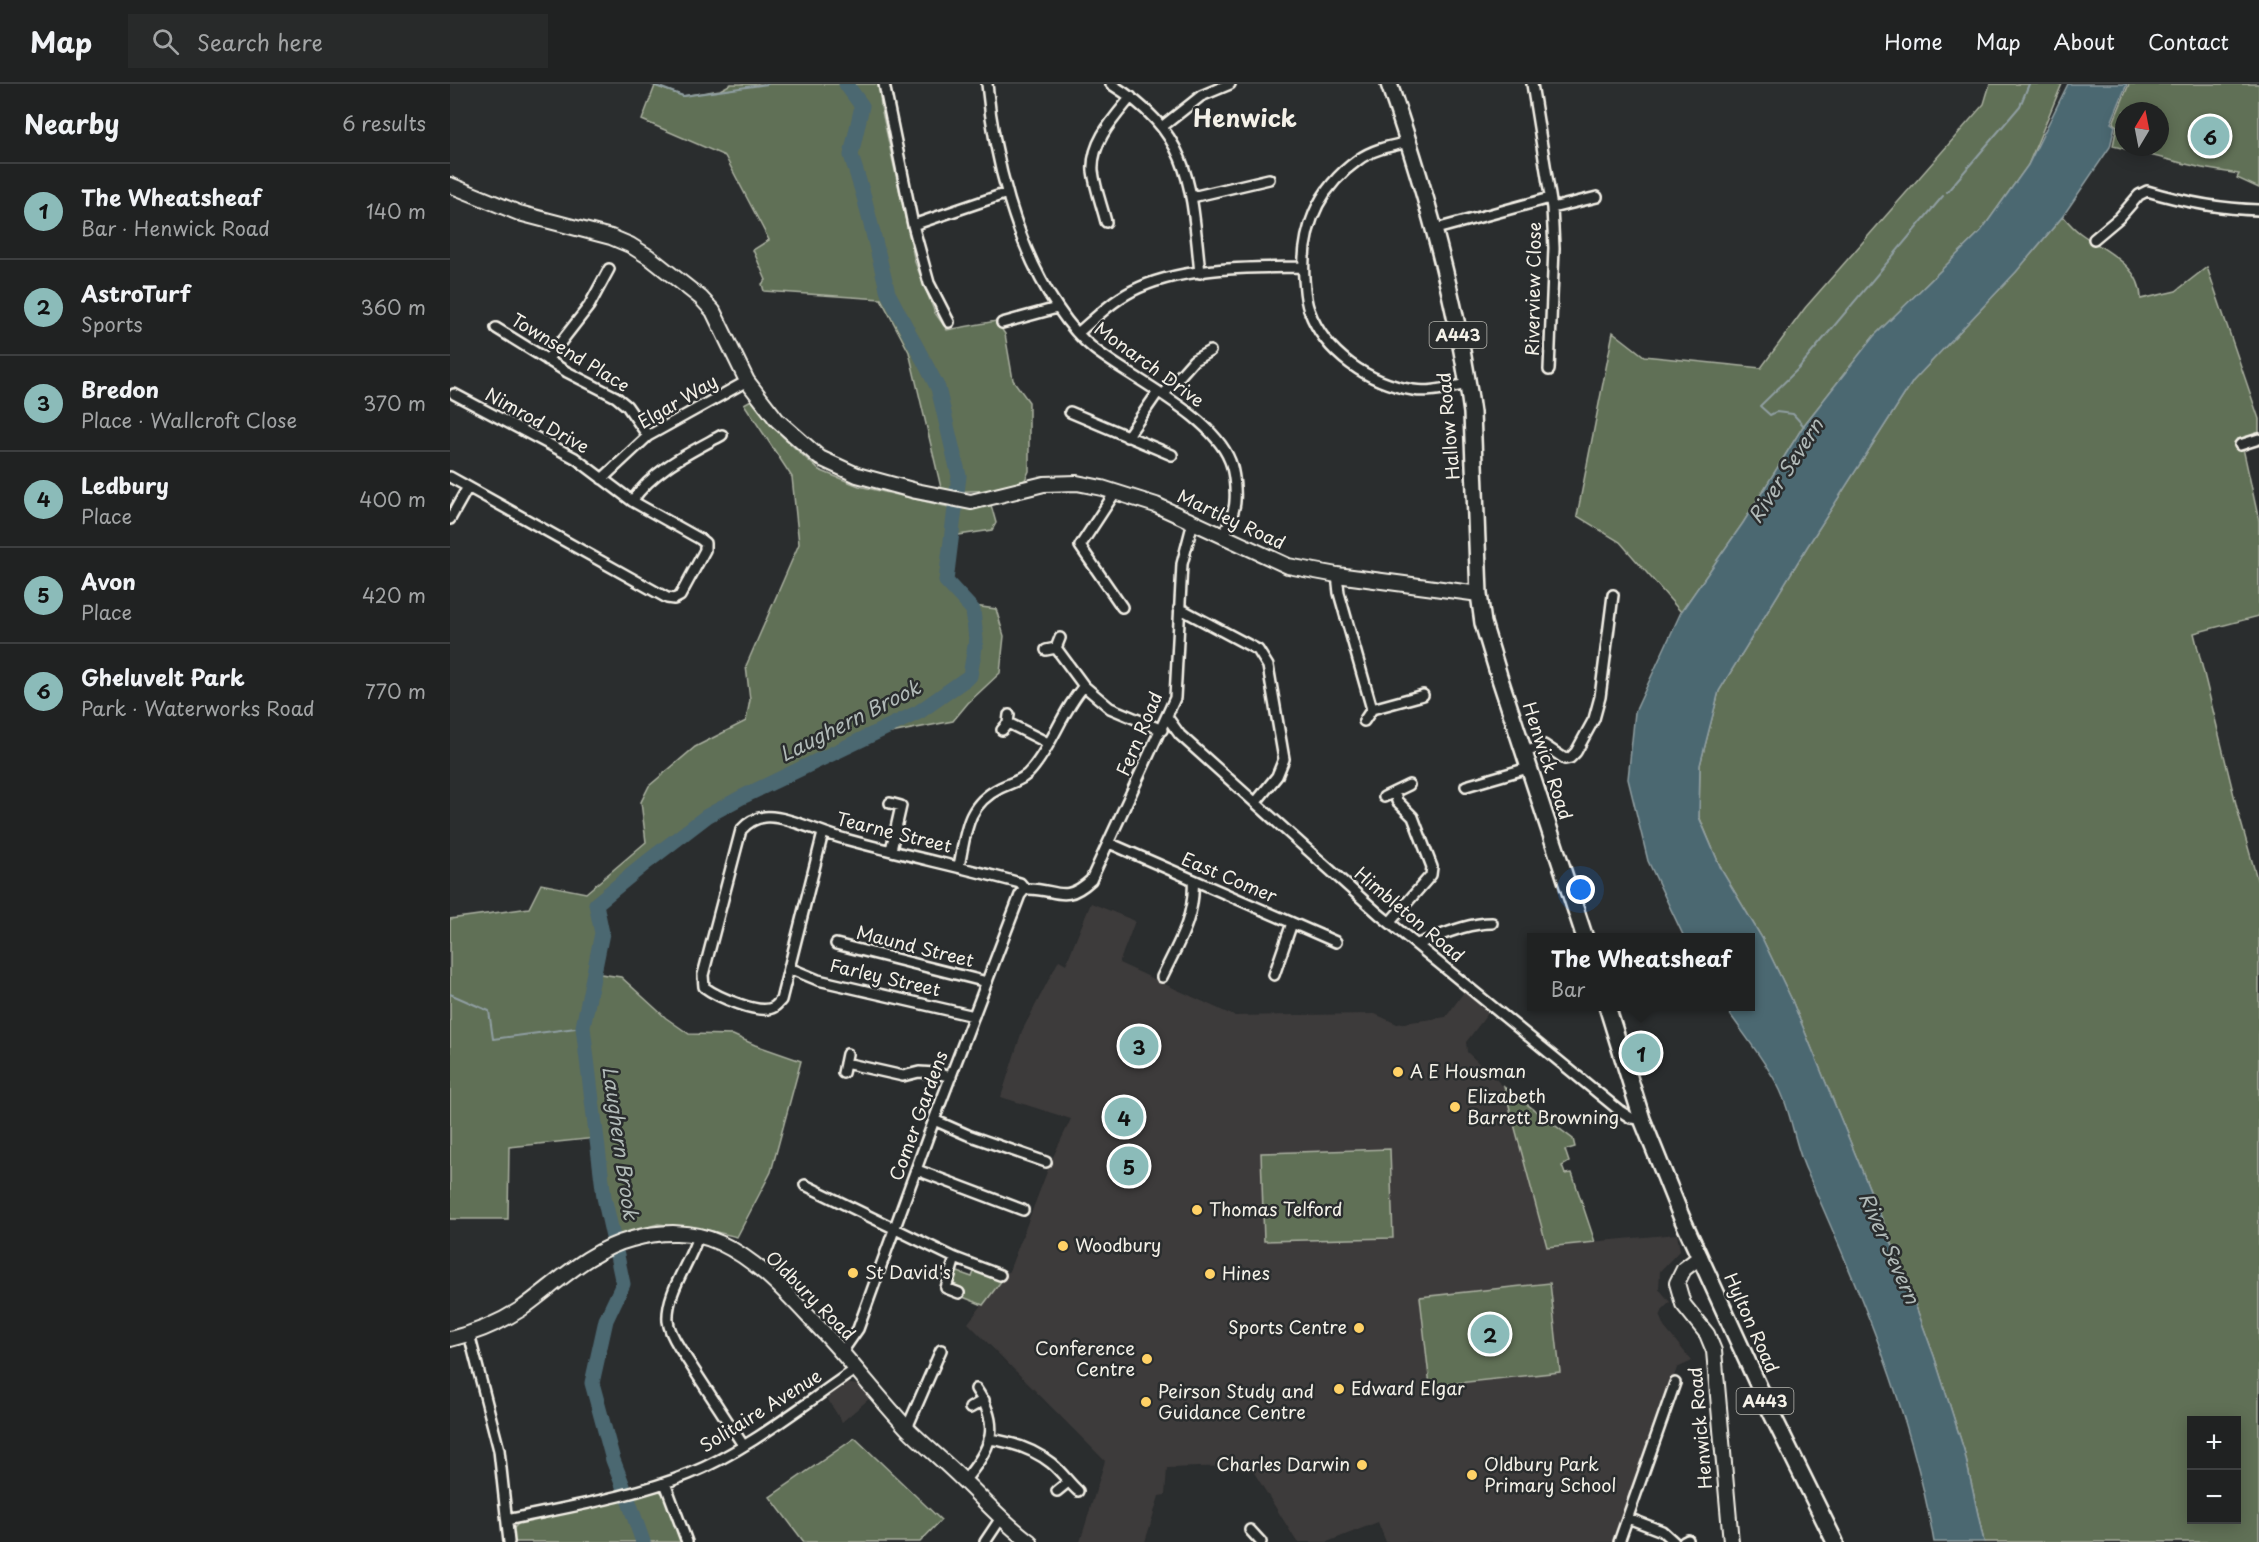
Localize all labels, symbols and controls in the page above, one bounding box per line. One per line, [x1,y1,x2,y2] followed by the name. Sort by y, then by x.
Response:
[128,14,548,68] search box
[30,20,92,63] text: Map
[149,25,182,58] icon: search
[197,25,323,58] text: Search here
[1884,25,1943,57] text: Home
[1976,25,2021,57] text: Map
[2054,25,2115,57] text: About
[2148,25,2229,57] text: Contact
[1193,99,1297,135] district label: Henwick
[2115,102,2169,156] north arrow
[24,104,119,143] text: Nearby
[342,108,426,138] text: 6 results
[2190,113,2230,158] pin: 6
[81,180,262,213] text: The Wheatsheaf
[39,196,48,226] text: 1
[366,196,426,226] text: 140 m
[81,213,270,243] text: Bar · Henwick Road
[1518,222,1547,356] street label: Riverview Close
[81,276,190,309] text: AstroTurf
[36,292,51,322] text: 2
[360,292,426,322] text: 360 m
[507,306,635,398] street label: Townsend Place
[81,309,143,339] text: Sports
[1089,315,1211,413] street label: Monarch Drive
[1430,322,1486,348] road number: A443
[632,367,722,434] street label: Elgar Way
[1429,371,1466,481] street label: Hallow Road
[81,372,159,405] text: Bredon
[481,380,595,459] street label: Nimrod Drive
[37,388,50,418] text: 3
[363,388,426,418] text: 370 m
[81,405,297,435] text: Place · Wallcroft Close
[1740,411,1831,529] water label: River Severn
[81,468,169,501] text: Ledbury
[1173,482,1290,555] street label: Martley Road
[37,484,50,514] text: 4
[359,484,426,514] text: 400 m
[81,501,132,531] text: Place
[81,564,136,597] text: Avon
[37,580,50,610] text: 5
[362,580,426,610] text: 420 m
[81,597,132,627] text: Place
[81,660,245,693] text: Gheluvelt Park
[774,671,926,769] water label: Laughern Brook
[36,676,51,706] text: 6
[365,676,426,706] text: 770 m
[1109,687,1168,780] street label: Fern Road
[81,693,315,723] text: Park · Waterworks Road
[1517,698,1580,823] street label: Henwick Road
[834,804,955,859] street label: Tearne Street
[1178,844,1282,909] street label: East Comer
[1349,860,1471,968] street label: Himbleton Road
[1566,875,1595,904] your location
[854,918,977,973] street label: Maund Street
[1527,933,1755,1011] popup
[1551,941,1731,974] text: The Wheatsheaf
[827,951,943,1002] street label: Farley Street
[1551,974,1585,1004] text: Bar
[1120,1024,1158,1068] pin: 3
[1622,1030,1660,1076] pin: 1
[882,1047,954,1184] street label: Comer Gardens
[1410,1057,1526,1084] place label: A E Housman
[595,1064,647,1222] water label: Laughern Brook
[1391,1065,1405,1079] marker: A E Housman
[1467,1082,1619,1130] place label: Elizabeth Barrett Browning
[1104,1094,1144,1140] pin: 4
[1448,1100,1462,1114] marker: Elizabeth Barrett Browning
[1110,1144,1148,1188] pin: 5
[1852,1187,1928,1310] water label: River Severn
[1209,1195,1342,1222] place label: Thomas Telford
[1190,1203,1204,1217] marker: Thomas Telford
[1075,1231,1161,1258] place label: Woodbury
[1056,1239,1070,1253] marker: Woodbury
[760,1244,862,1346] street label: Oldbury Road
[865,1258,951,1285] place label: St David's
[1222,1259,1270,1286] place label: Hines
[846,1266,860,1280] marker: St David's
[1203,1267,1217,1281] marker: Hines
[1718,1268,1786,1377] street label: Hylton Road
[1470,1312,1510,1356] pin: 2
[1228,1313,1347,1340] place label: Sports Centre
[1352,1321,1366,1335] marker: Sports Centre
[1035,1334,1135,1382] place label: Conference Centre
[1140,1352,1154,1366] marker: Conference Centre
[694,1361,827,1458] street label: Solitaire Avenue
[1681,1366,1718,1490] street label: Henwick Road
[1351,1374,1465,1401] place label: Edward Elgar
[1158,1377,1314,1425] place label: Peirson Study and Guidance Centre
[1332,1382,1346,1396] marker: Edward Elgar
[1736,1388,1794,1414] road number: A443
[1139,1395,1153,1409] marker: Peirson Study and Guidance Centre
[2187,1416,2241,1524] map controls
[2187,1416,2241,1470] button: +
[1216,1450,1350,1477] place label: Charles Darwin
[1484,1450,1616,1498] place label: Oldbury Park Primary School
[1355,1458,1369,1472] marker: Charles Darwin
[1465,1468,1479,1482] marker: Oldbury Park Primary School
[2187,1470,2241,1524] button: −

